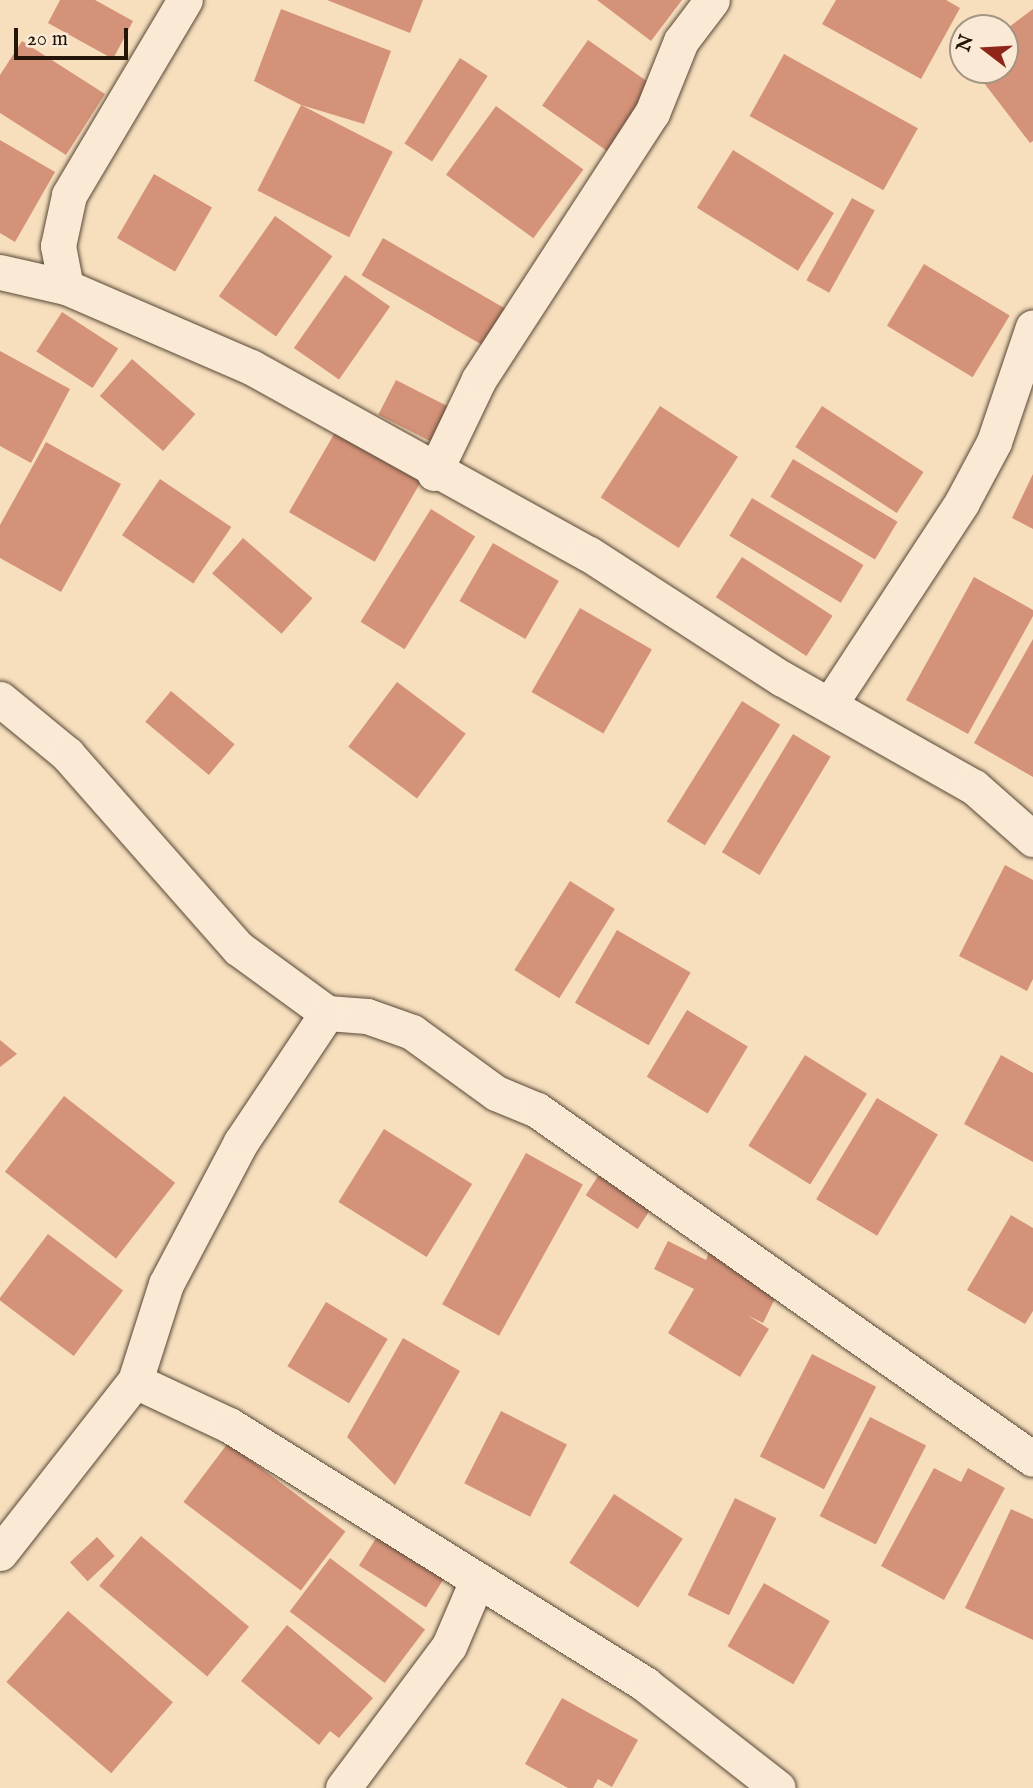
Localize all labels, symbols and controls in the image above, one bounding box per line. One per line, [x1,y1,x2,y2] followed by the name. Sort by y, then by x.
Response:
[18,14,131,58] scale bar
[949,14,1019,84] north arrow
[27,26,68,53] text: 20 m
[952,32,980,55] text: N

